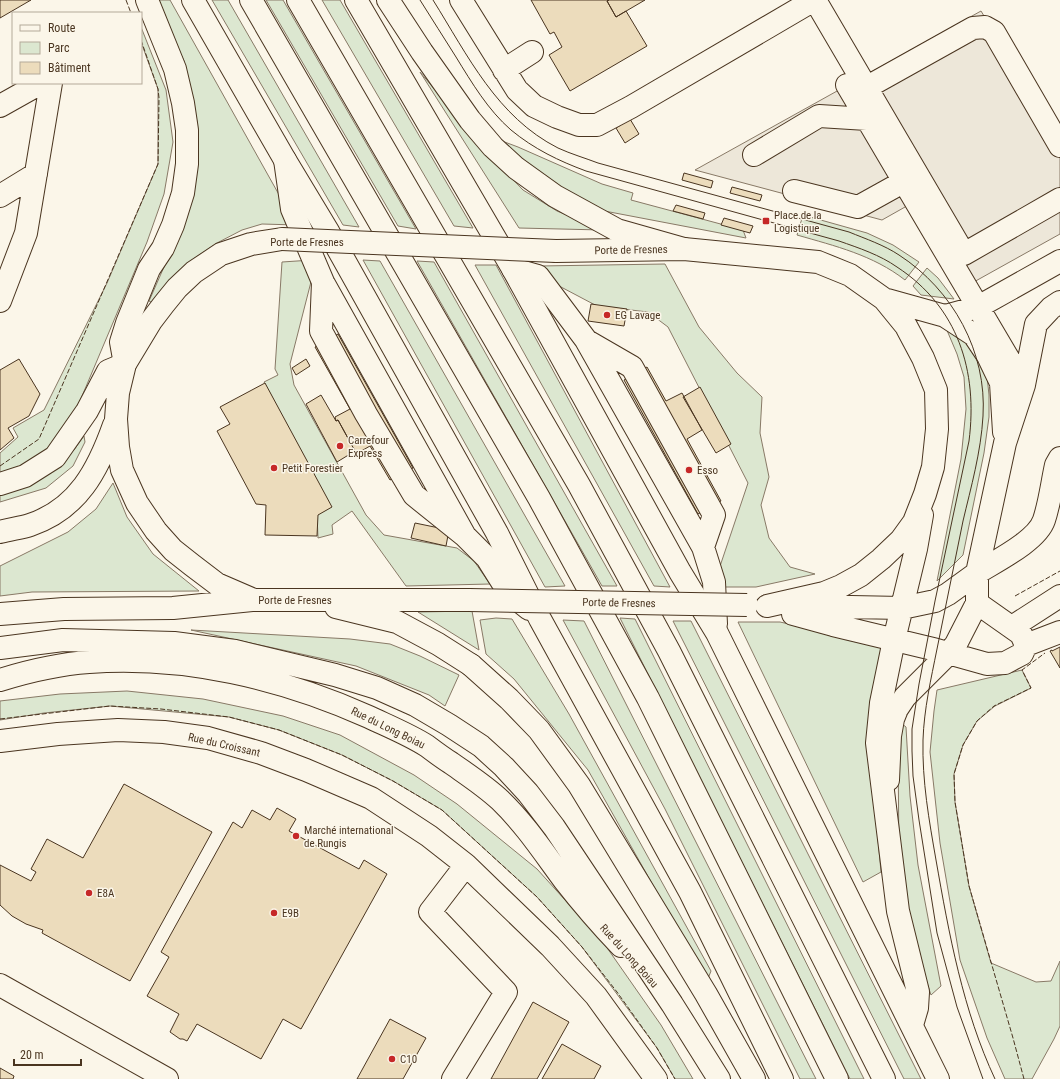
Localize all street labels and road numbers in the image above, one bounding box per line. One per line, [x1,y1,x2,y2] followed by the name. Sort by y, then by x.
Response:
[270,236,344,249] street label: Porte de Fresnes
[594,243,668,257] street label: Porte de Fresnes
[258,594,332,607] street label: Porte de Fresnes
[582,596,656,610] street label: Porte de Fresnes
[349,704,427,752] street label: Rue du Long Boiau
[187,730,261,760] street label: Rue du Croissant
[597,922,661,990] street label: Rue du Long Boiau

